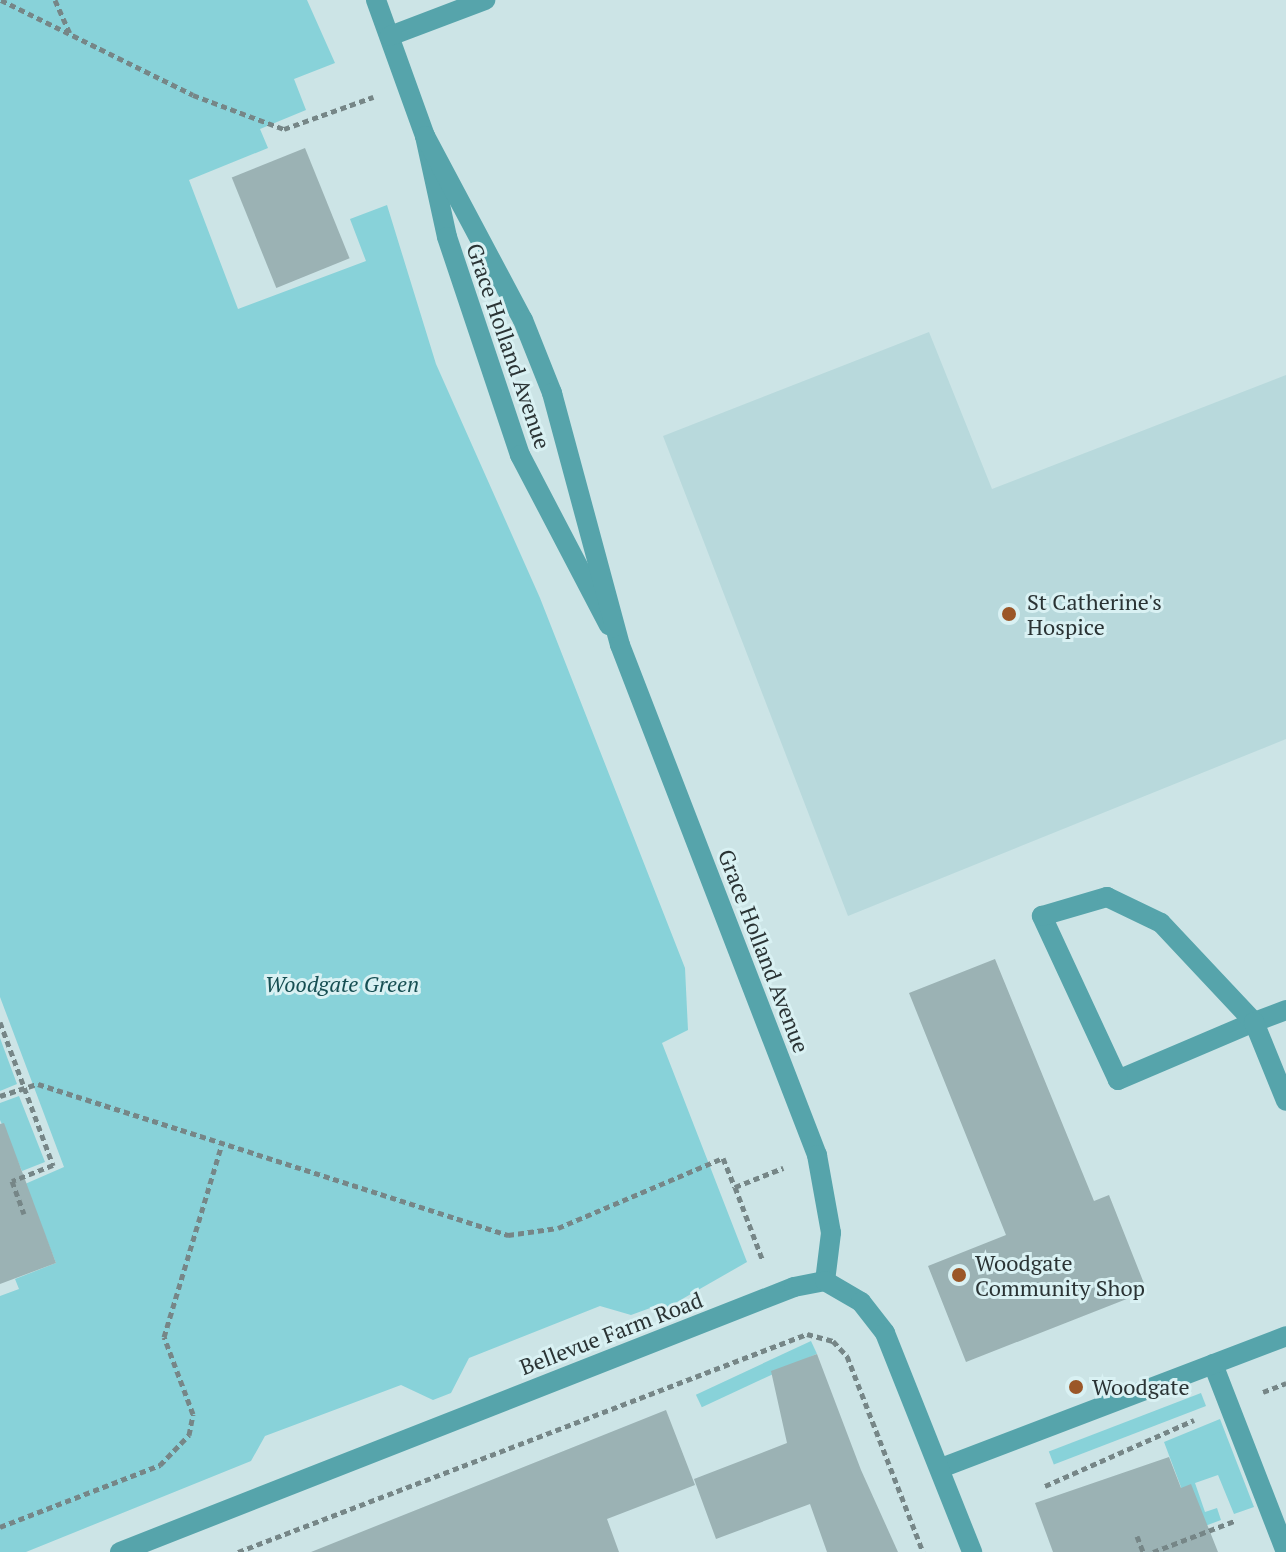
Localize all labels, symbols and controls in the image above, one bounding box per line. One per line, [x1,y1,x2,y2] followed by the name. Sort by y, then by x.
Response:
[461,240,557,452] street label: Grace Holland Avenue
[1027,588,1162,640] place label: St Catherine's Hospice
[998,603,1020,625] marker: St Catherine's Hospice
[713,845,815,1057] street label: Grace Holland Avenue
[265,971,419,997] park label: Woodgate Green
[975,1249,1145,1300] place label: Woodgate Community Shop
[950,1266,968,1284] marker: Woodgate Community Shop
[516,1286,706,1380] street label: Bellevue Farm Road
[1092,1374,1190,1400] place label: Woodgate
[1067,1378,1085,1396] marker: Woodgate

